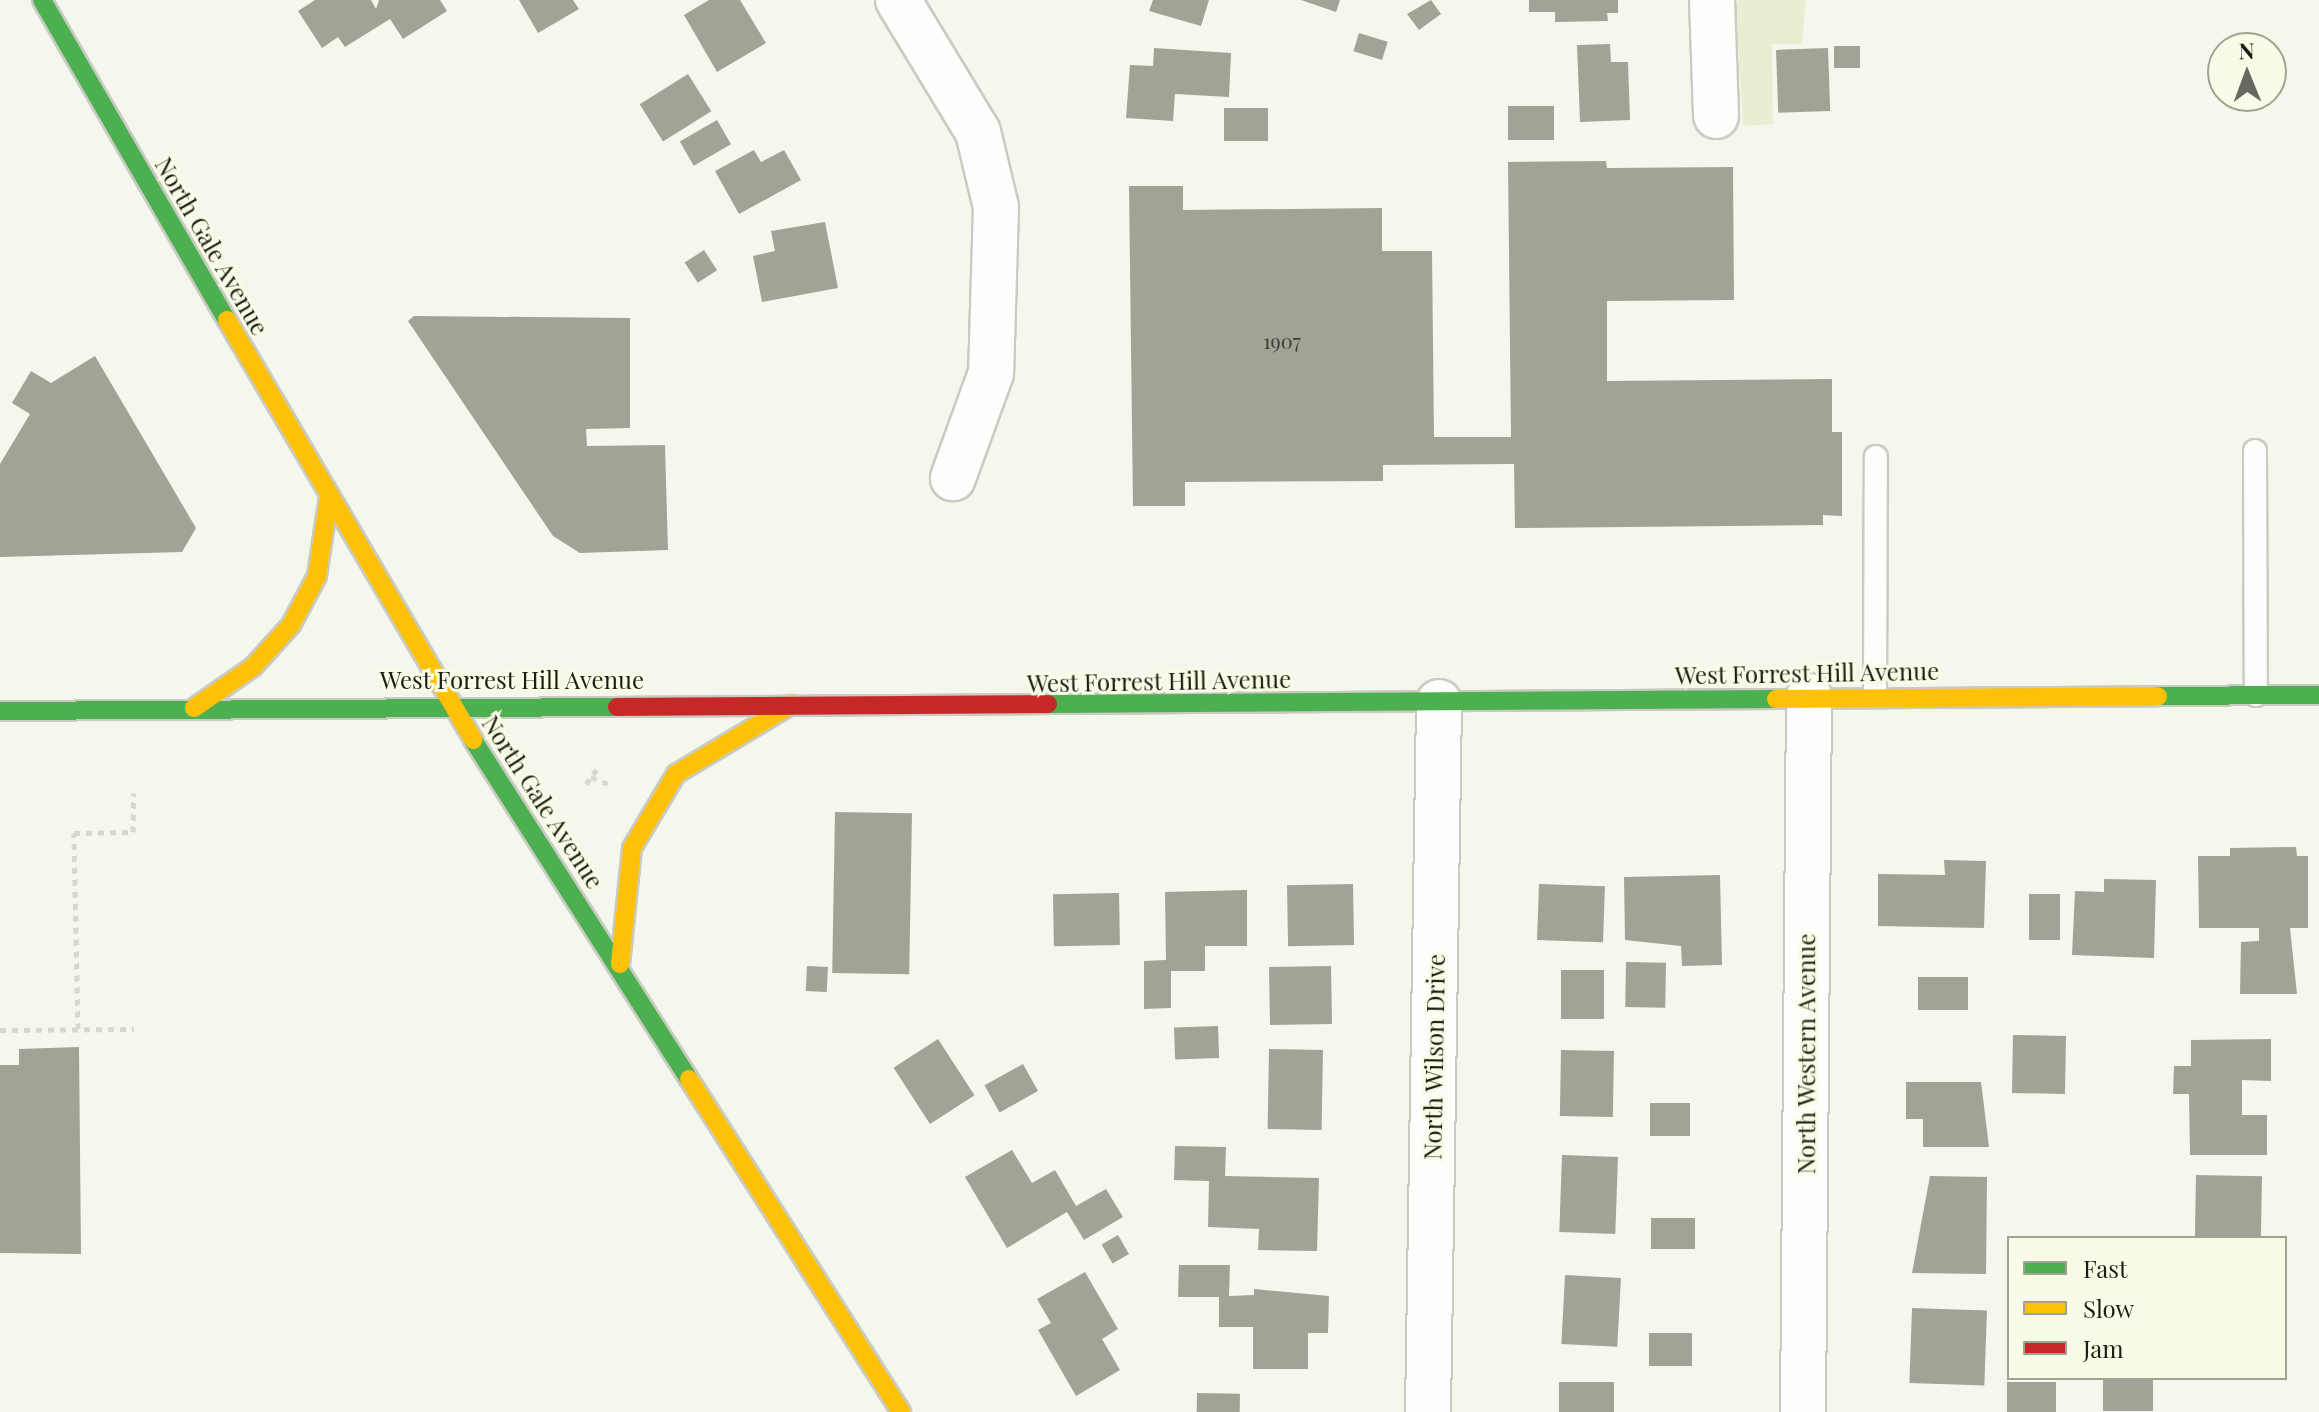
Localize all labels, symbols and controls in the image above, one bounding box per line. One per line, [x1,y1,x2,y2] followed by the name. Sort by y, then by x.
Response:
[2207,32,2287,112] north arrow
[2238,35,2255,65] text: N
[149,152,275,340] street label: North Gale Avenue
[1263,328,1301,352] house number: 1907
[1674,656,1940,690] street label: West Forrest Hill Avenue
[1026,664,1292,698] street label: West Forrest Hill Avenue
[379,666,645,694] street label: West Forrest Hill Avenue
[476,710,610,894] street label: North Gale Avenue
[1792,933,1820,1175] street label: North Western Avenue
[1418,953,1450,1161] street label: North Wilson Drive
[2007,1236,2287,1380] legend
[2083,1252,2128,1284] text: Fast
[2083,1292,2134,1324] text: Slow
[2083,1332,2124,1364] text: Jam

